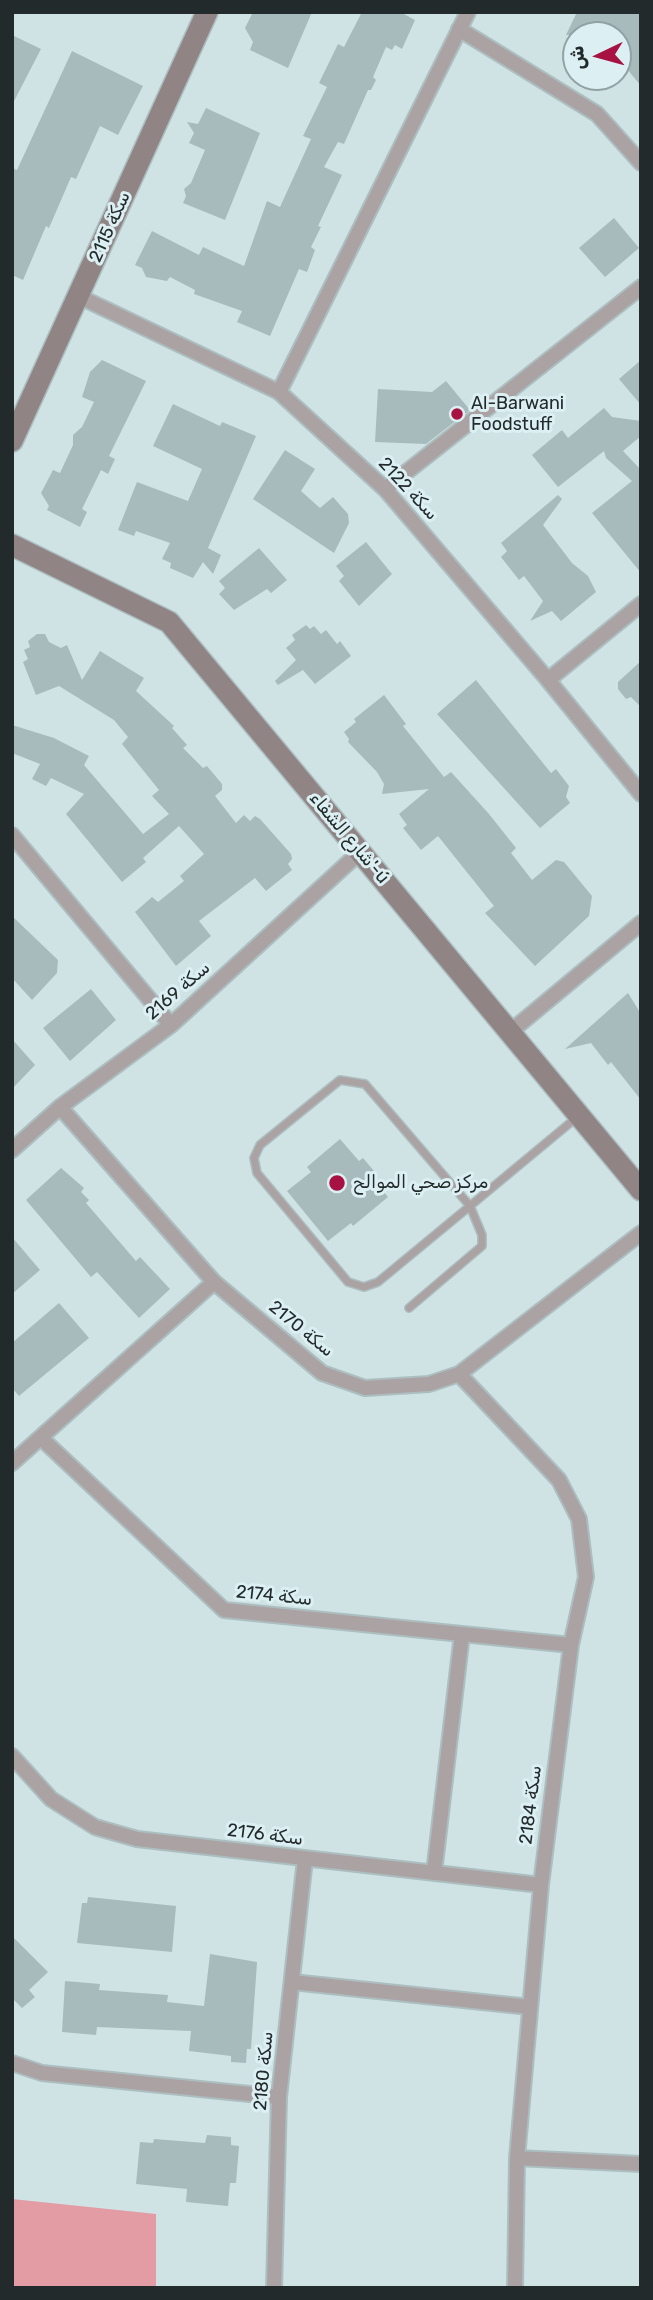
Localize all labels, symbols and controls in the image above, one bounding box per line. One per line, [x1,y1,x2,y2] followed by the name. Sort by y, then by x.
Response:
[562,21,632,91] north arrow
[565,45,590,71] text: ش
[85,188,135,266] street label: سكة 2115
[471,393,564,436] place label: Al-Barwani Foodstuff
[449,406,465,422] marker: Al-Barwani Foodstuff
[374,453,442,525] street label: سكة 2122
[304,788,394,888] street label: شارع الشفاء'-ú
[141,957,215,1025] street label: سكة 2169
[353,1172,488,1194] place label: مركز صحي الموالح
[327,1173,347,1193] marker: مركز صحي الموالح
[264,1296,338,1362] street label: سكة 2170
[235,1581,313,1611] street label: سكة 2174
[515,1764,547,1846] street label: سكة 2184
[226,1820,304,1850] street label: سكة 2176
[250,2030,278,2112] street label: سكة 2180

